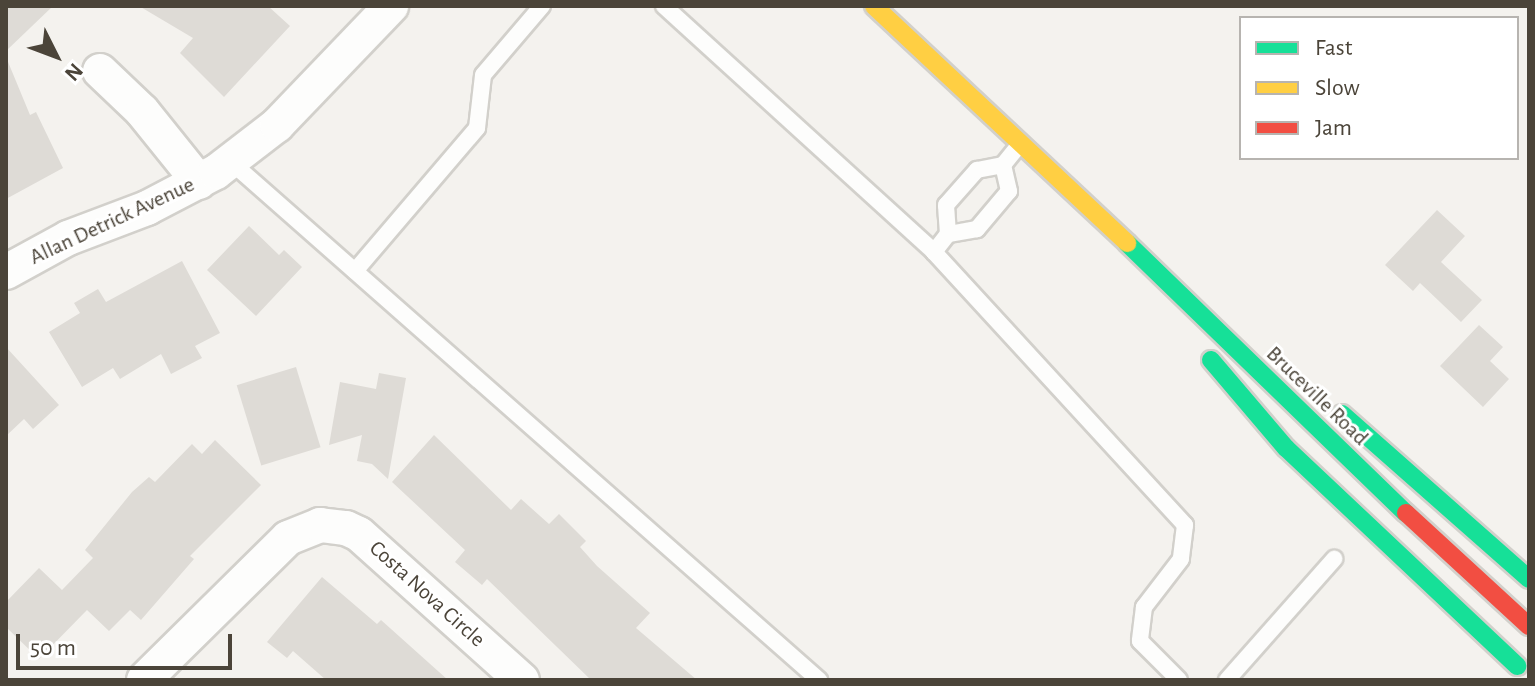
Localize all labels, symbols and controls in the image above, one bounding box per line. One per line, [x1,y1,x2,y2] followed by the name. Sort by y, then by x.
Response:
[16,16,96,96] north arrow
[1239,16,1519,160] legend
[1315,36,1352,60] text: Fast
[61,59,87,85] text: N
[1315,76,1360,100] text: Slow
[1315,116,1352,140] text: Jam
[26,171,198,271] street label: Allan Detrick Avenue
[1261,341,1373,451] street label: Bruceville Road
[364,535,490,653] street label: Costa Nova Circle
[20,618,236,668] scale bar
[30,636,76,660] text: 50 m

